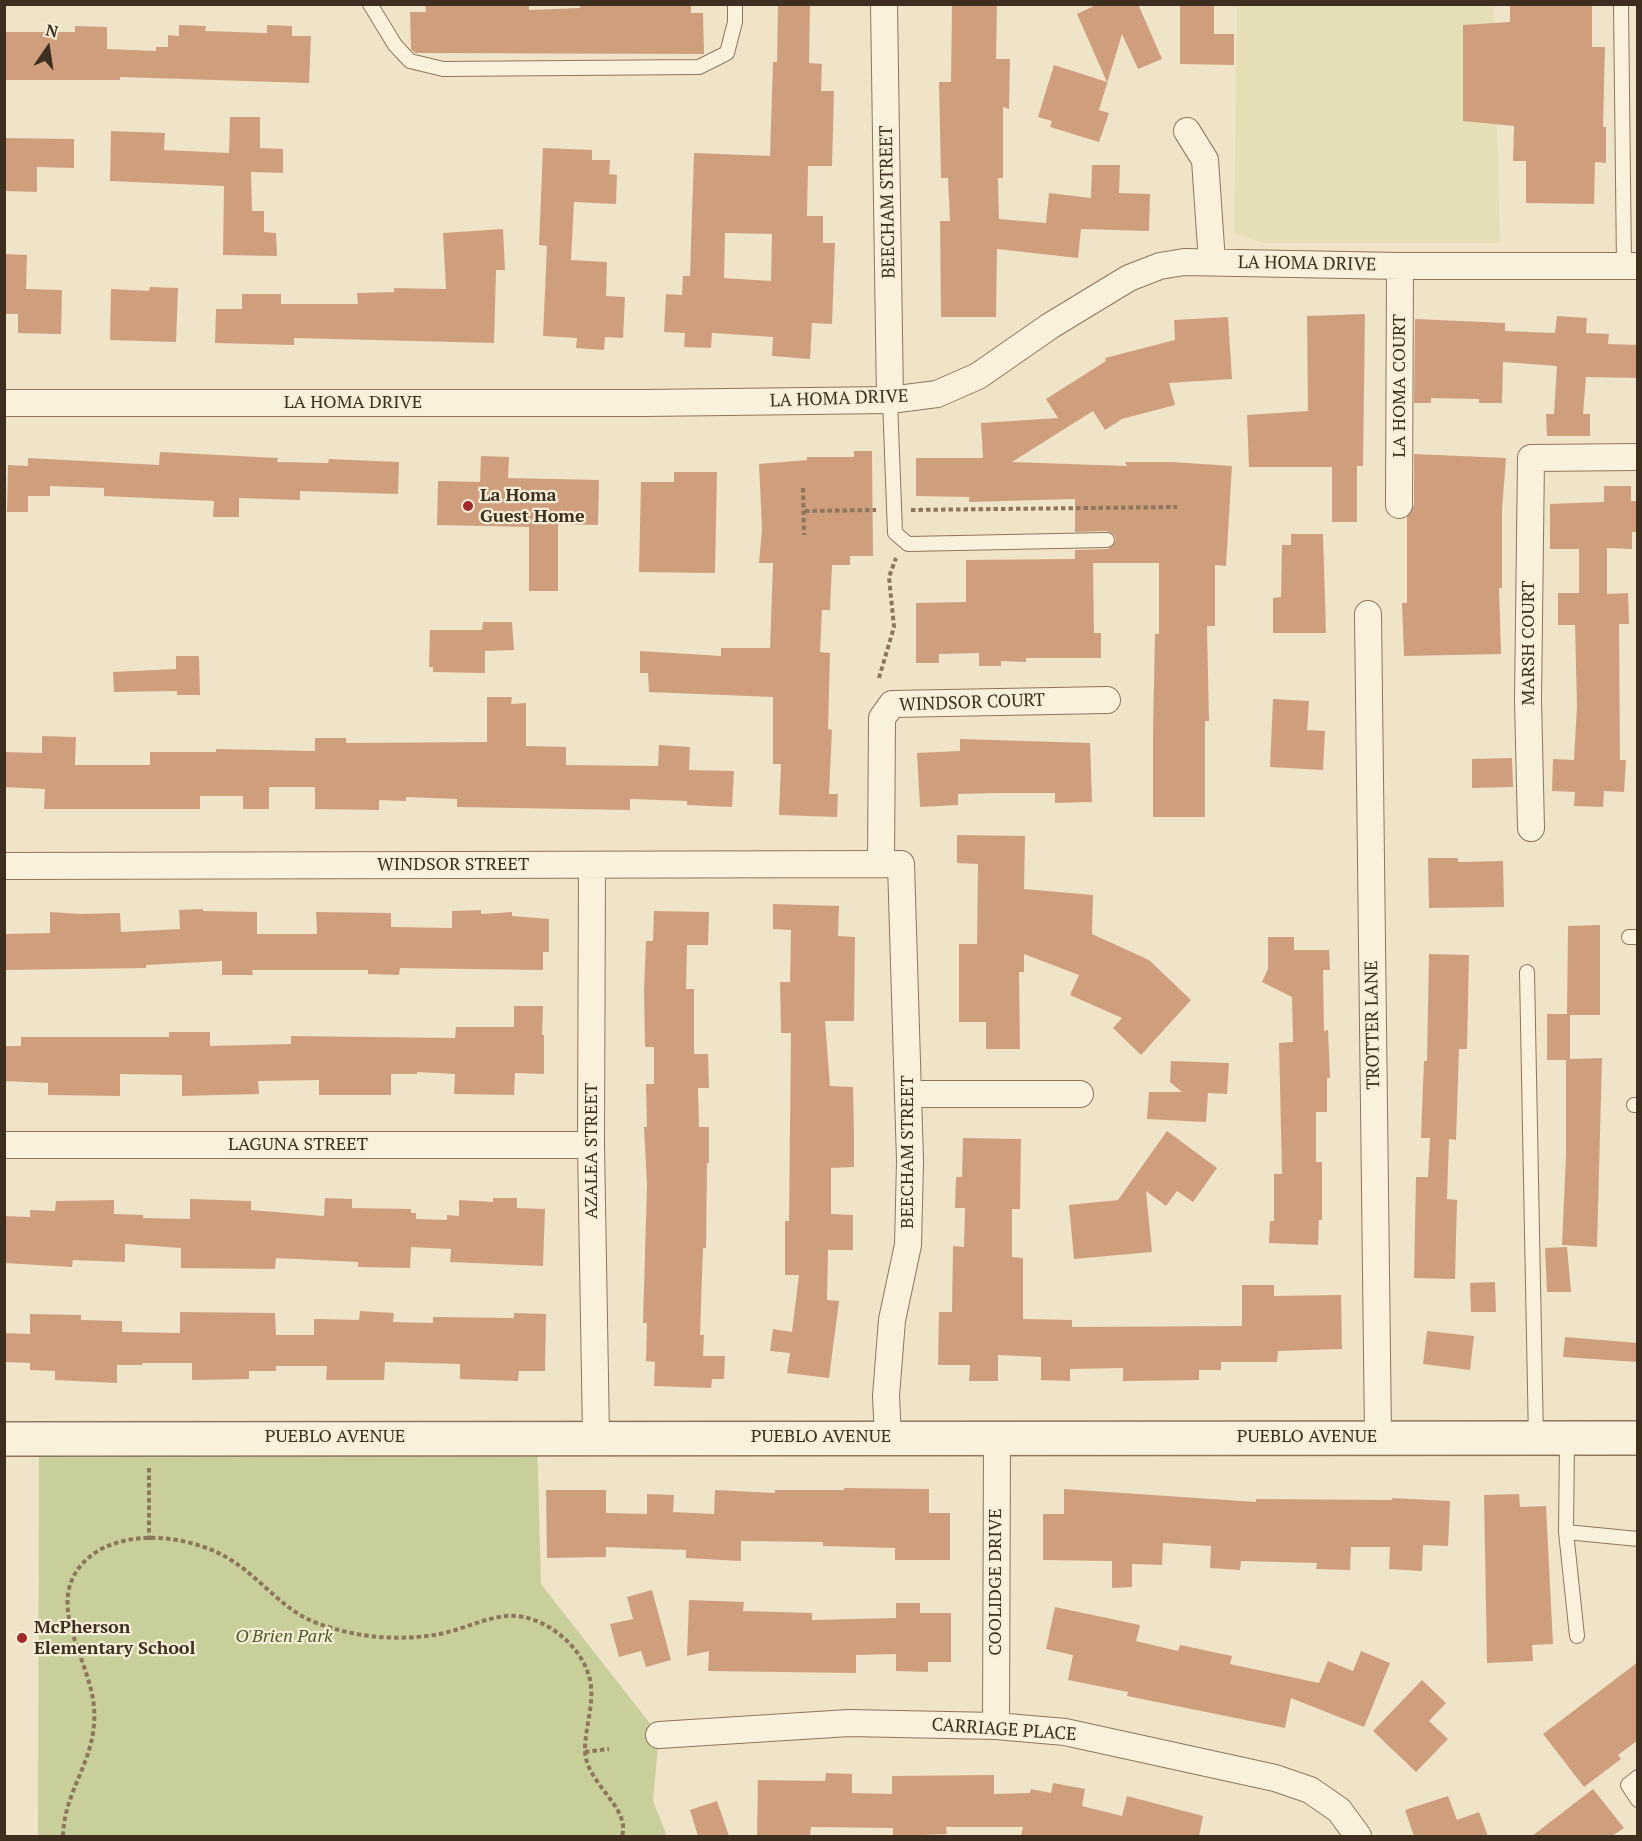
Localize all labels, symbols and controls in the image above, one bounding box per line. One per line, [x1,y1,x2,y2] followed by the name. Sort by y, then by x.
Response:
[18,18,78,78] north arrow
[44,18,60,43] text: N
[876,125,900,279] street label: BEECHAM STREET
[1238,252,1376,276] street label: LA HOMA DRIVE
[1389,314,1411,458] street label: LA HOMA COURT
[769,386,909,412] street label: LA HOMA DRIVE
[284,392,422,414] street label: LA HOMA DRIVE
[480,485,585,528] place label: La Homa Guest Home
[461,499,475,513] marker: La Homa Guest Home
[1518,581,1540,705] street label: MARSH COURT
[899,690,1045,716] street label: WINDSOR COURT
[377,854,529,876] street label: WINDSOR STREET
[1361,960,1385,1090] street label: TROTTER LANE
[897,1075,919,1229] street label: BEECHAM STREET
[581,1083,603,1219] street label: AZALEA STREET
[228,1134,368,1156] street label: LAGUNA STREET
[265,1426,405,1448] street label: PUEBLO AVENUE
[751,1426,891,1448] street label: PUEBLO AVENUE
[1237,1426,1377,1448] street label: PUEBLO AVENUE
[985,1508,1007,1656] street label: COOLIDGE DRIVE
[34,1617,196,1660] place label: McPherson Elementary School
[235,1626,333,1648] park label: O'Brien Park
[15,1631,29,1645] marker: McPherson Elementary School
[931,1714,1077,1746] street label: CARRIAGE PLACE

